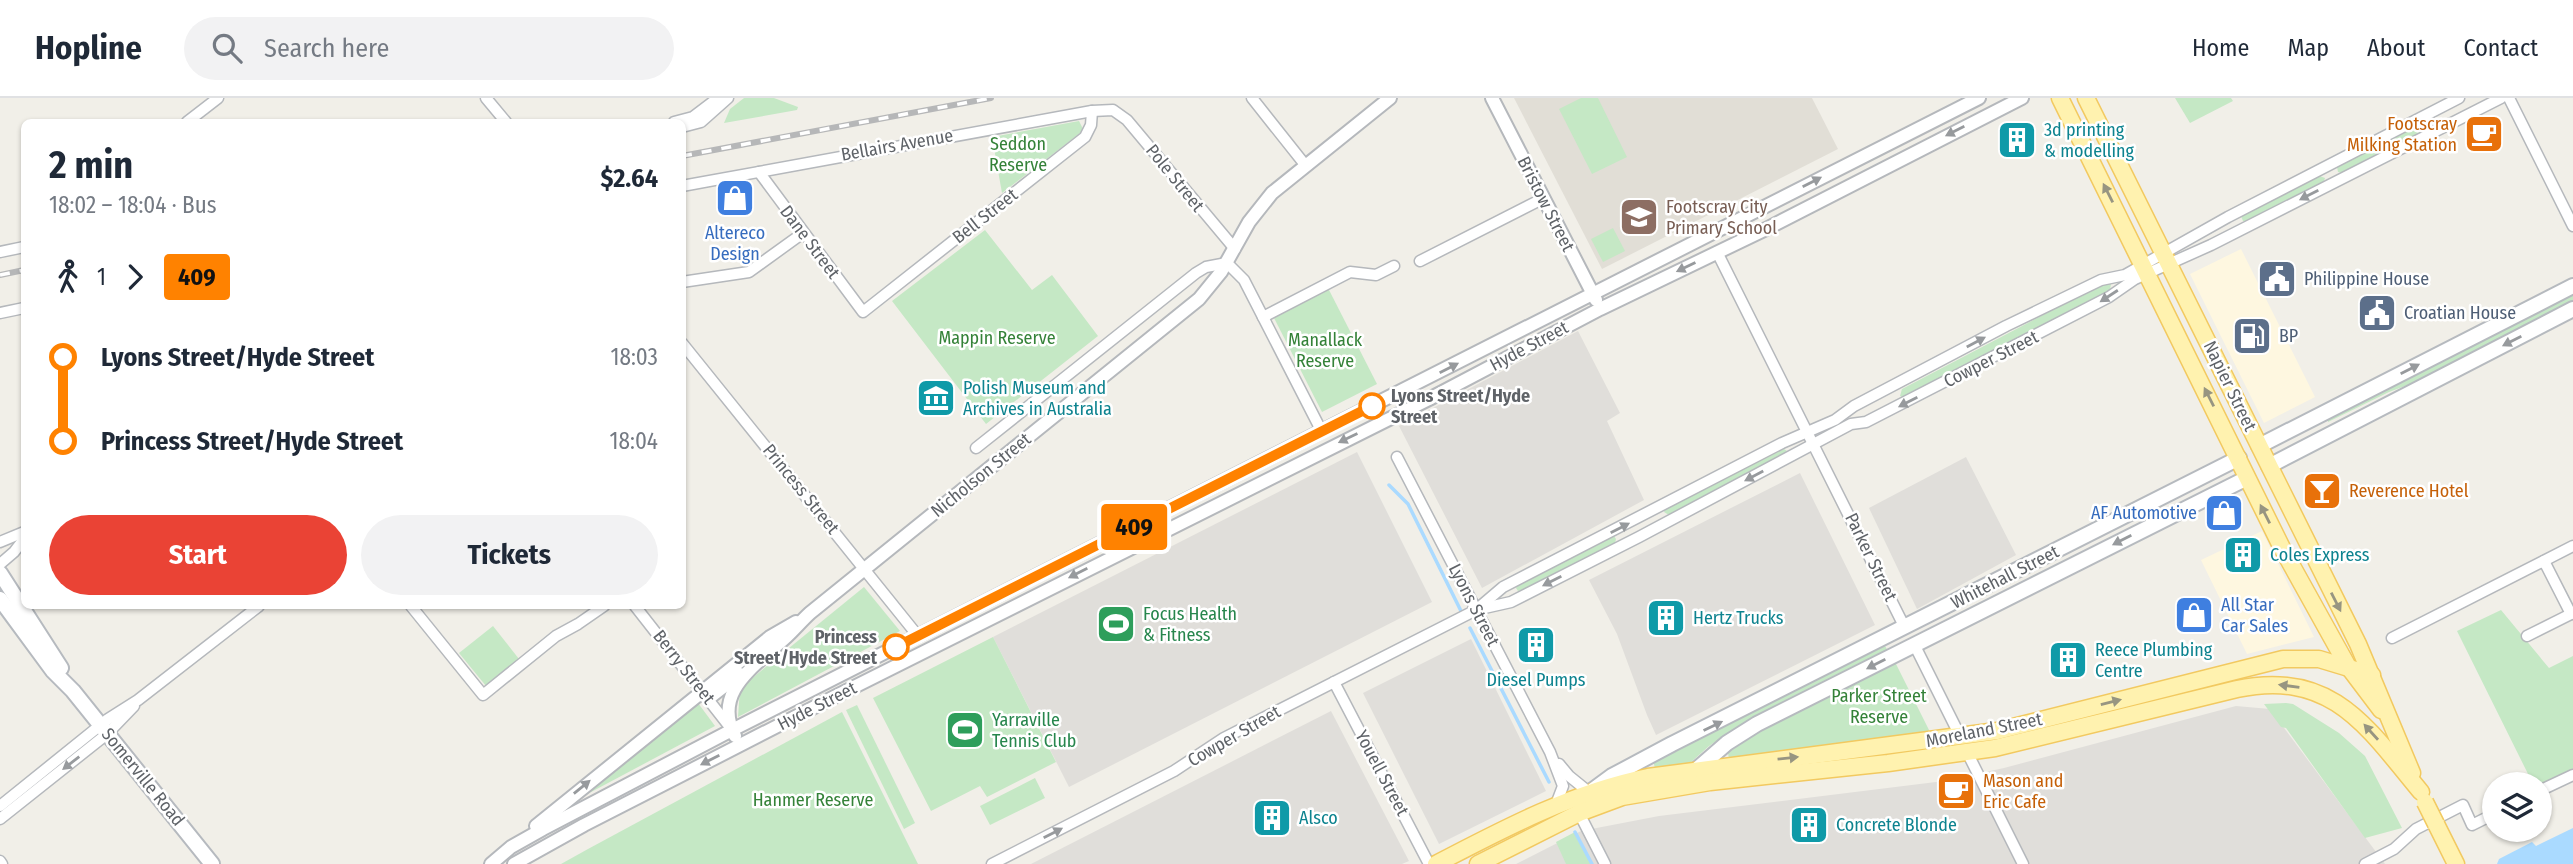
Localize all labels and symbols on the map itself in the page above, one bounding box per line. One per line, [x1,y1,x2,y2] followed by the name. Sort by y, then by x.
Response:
[2347,113,2457,156] place label: Footscray Milking Station
[2463,113,2505,155] cafe icon: Footscray Milking Station
[1996,119,2038,161] building icon: 3d printing & modelling
[2044,119,2135,162] place label: 3d printing & modelling
[839,124,955,166] street label: Bellairs Avenue
[1945,126,1965,137] one-way arrow
[989,133,1047,176] park label: Seddon Reserve
[1141,140,1209,216] street label: Pole Street
[1513,153,1579,255] street label: Bristow Street
[1802,176,1822,187] one-way arrow
[714,177,756,219] shop icon: Altereco Design
[2102,183,2113,203] one-way arrow
[948,184,1022,248] street label: Bell Street
[2299,190,2319,201] one-way arrow
[1618,196,1660,238] school or university icon: Footscray City Primary School
[1666,196,1777,239] place label: Footscray City Primary School
[775,201,845,283] street label: Dane Street
[705,222,765,265] place label: Altereco Design
[2256,258,2298,300] public building icon: Philippine House
[1676,261,1696,272] one-way arrow
[2304,268,2429,290] place label: Philippine House
[2100,290,2119,303] one-way arrow
[2356,292,2398,334] public building icon: Croatian House
[2404,302,2516,324] place label: Croatian House
[2231,315,2273,357] fuel station icon: BP
[1486,316,1572,376] street label: Hyde Street
[2279,325,2298,347] place label: BP
[1940,326,2042,392] street label: Cowper Street
[938,327,1056,349] park label: Mappin Reserve
[1288,329,1363,372] park label: Manallack Reserve
[2502,334,2522,346] one-way arrow
[1966,336,1986,348] one-way arrow
[2199,337,2261,435] street label: Napier Street
[1439,362,1459,373] one-way arrow
[2401,363,2421,375] one-way arrow
[915,377,957,419] museum icon: Polish Museum and Archives in Australia
[963,377,1112,420] place label: Polish Museum and Archives in Australia
[1391,385,1530,428] place label: Lyons Street/Hyde Street
[2204,387,2215,407] one-way arrow
[1359,393,1385,419] marker: Lyons Street/Hyde Street
[1898,396,1918,407] one-way arrow
[927,428,1035,522] street label: Nicholson Street
[1338,433,1358,444] one-way arrow
[758,440,844,538] street label: Princess Street
[1744,470,1764,482] one-way arrow
[2301,470,2343,512] bar icon: Reverence Hotel
[2349,480,2469,502] place label: Reverence Hotel
[2203,492,2245,534] shop icon: AF Automotive
[2091,502,2197,524] place label: AF Automotive
[1094,504,1174,550] line badge: 409
[2259,504,2270,524] one-way arrow
[1840,509,1902,605] street label: Parker Street
[1610,523,1630,534] one-way arrow
[2112,534,2132,545] one-way arrow
[2222,534,2264,576] building icon: Coles Express
[1947,540,2063,614] street label: Whitehall Street
[2270,544,2370,566] place label: Coles Express
[1444,560,1504,650] street label: Lyons Street
[1068,568,1088,579] one-way arrow
[1542,576,1562,587] one-way arrow
[2331,592,2342,612] one-way arrow
[2173,594,2215,636] shop icon: All Star Car Sales
[2221,594,2288,637] place label: All Star Car Sales
[1645,597,1687,639] building icon: Hertz Trucks
[1095,603,1137,645] sports icon: Focus Health & Fitness
[1143,603,1237,646] place label: Focus Health & Fitness
[1693,607,1784,629] place label: Hertz Trucks
[1515,624,1557,666] building icon: Diesel Pumps
[648,626,720,708] street label: Berry Street
[734,626,878,669] place label: Princess Street/Hyde Street
[883,634,909,660] marker: Princess Street/Hyde Street
[2047,639,2089,681] building icon: Reece Plumbing Centre
[2095,639,2213,682] place label: Reece Plumbing Centre
[1866,659,1886,670] one-way arrow
[1487,669,1586,691] place label: Diesel Pumps
[774,677,860,735] street label: Hyde Street
[2278,680,2300,691] one-way arrow
[1831,685,1927,728] park label: Parker Street Reserve
[2100,696,2122,707] one-way arrow
[1184,701,1284,771] street label: Cowper Street
[1924,708,2044,752] street label: Moreland Street
[944,709,986,751] sports icon: Yarraville Tennis Club
[992,709,1076,752] place label: Yarraville Tennis Club
[1703,720,1723,731] one-way arrow
[2363,723,2379,741] one-way arrow
[97,724,189,830] street label: Somerville Road
[1350,726,1414,820] street label: Youell Street
[1777,753,1799,764] one-way arrow
[62,755,80,770] one-way arrow
[700,755,720,766] one-way arrow
[1935,770,1977,812] cafe icon: Mason and Eric Cafe
[1983,770,2063,813] place label: Mason and Eric Cafe
[573,780,591,795] one-way arrow
[753,789,873,811] park label: Hanmer Reserve
[1251,797,1293,839] building icon: Alsco
[1788,804,1830,846] building icon: Concrete Blonde
[1299,807,1338,829] place label: Alsco
[1836,814,1957,836] place label: Concrete Blonde
[1043,827,1063,839] one-way arrow

